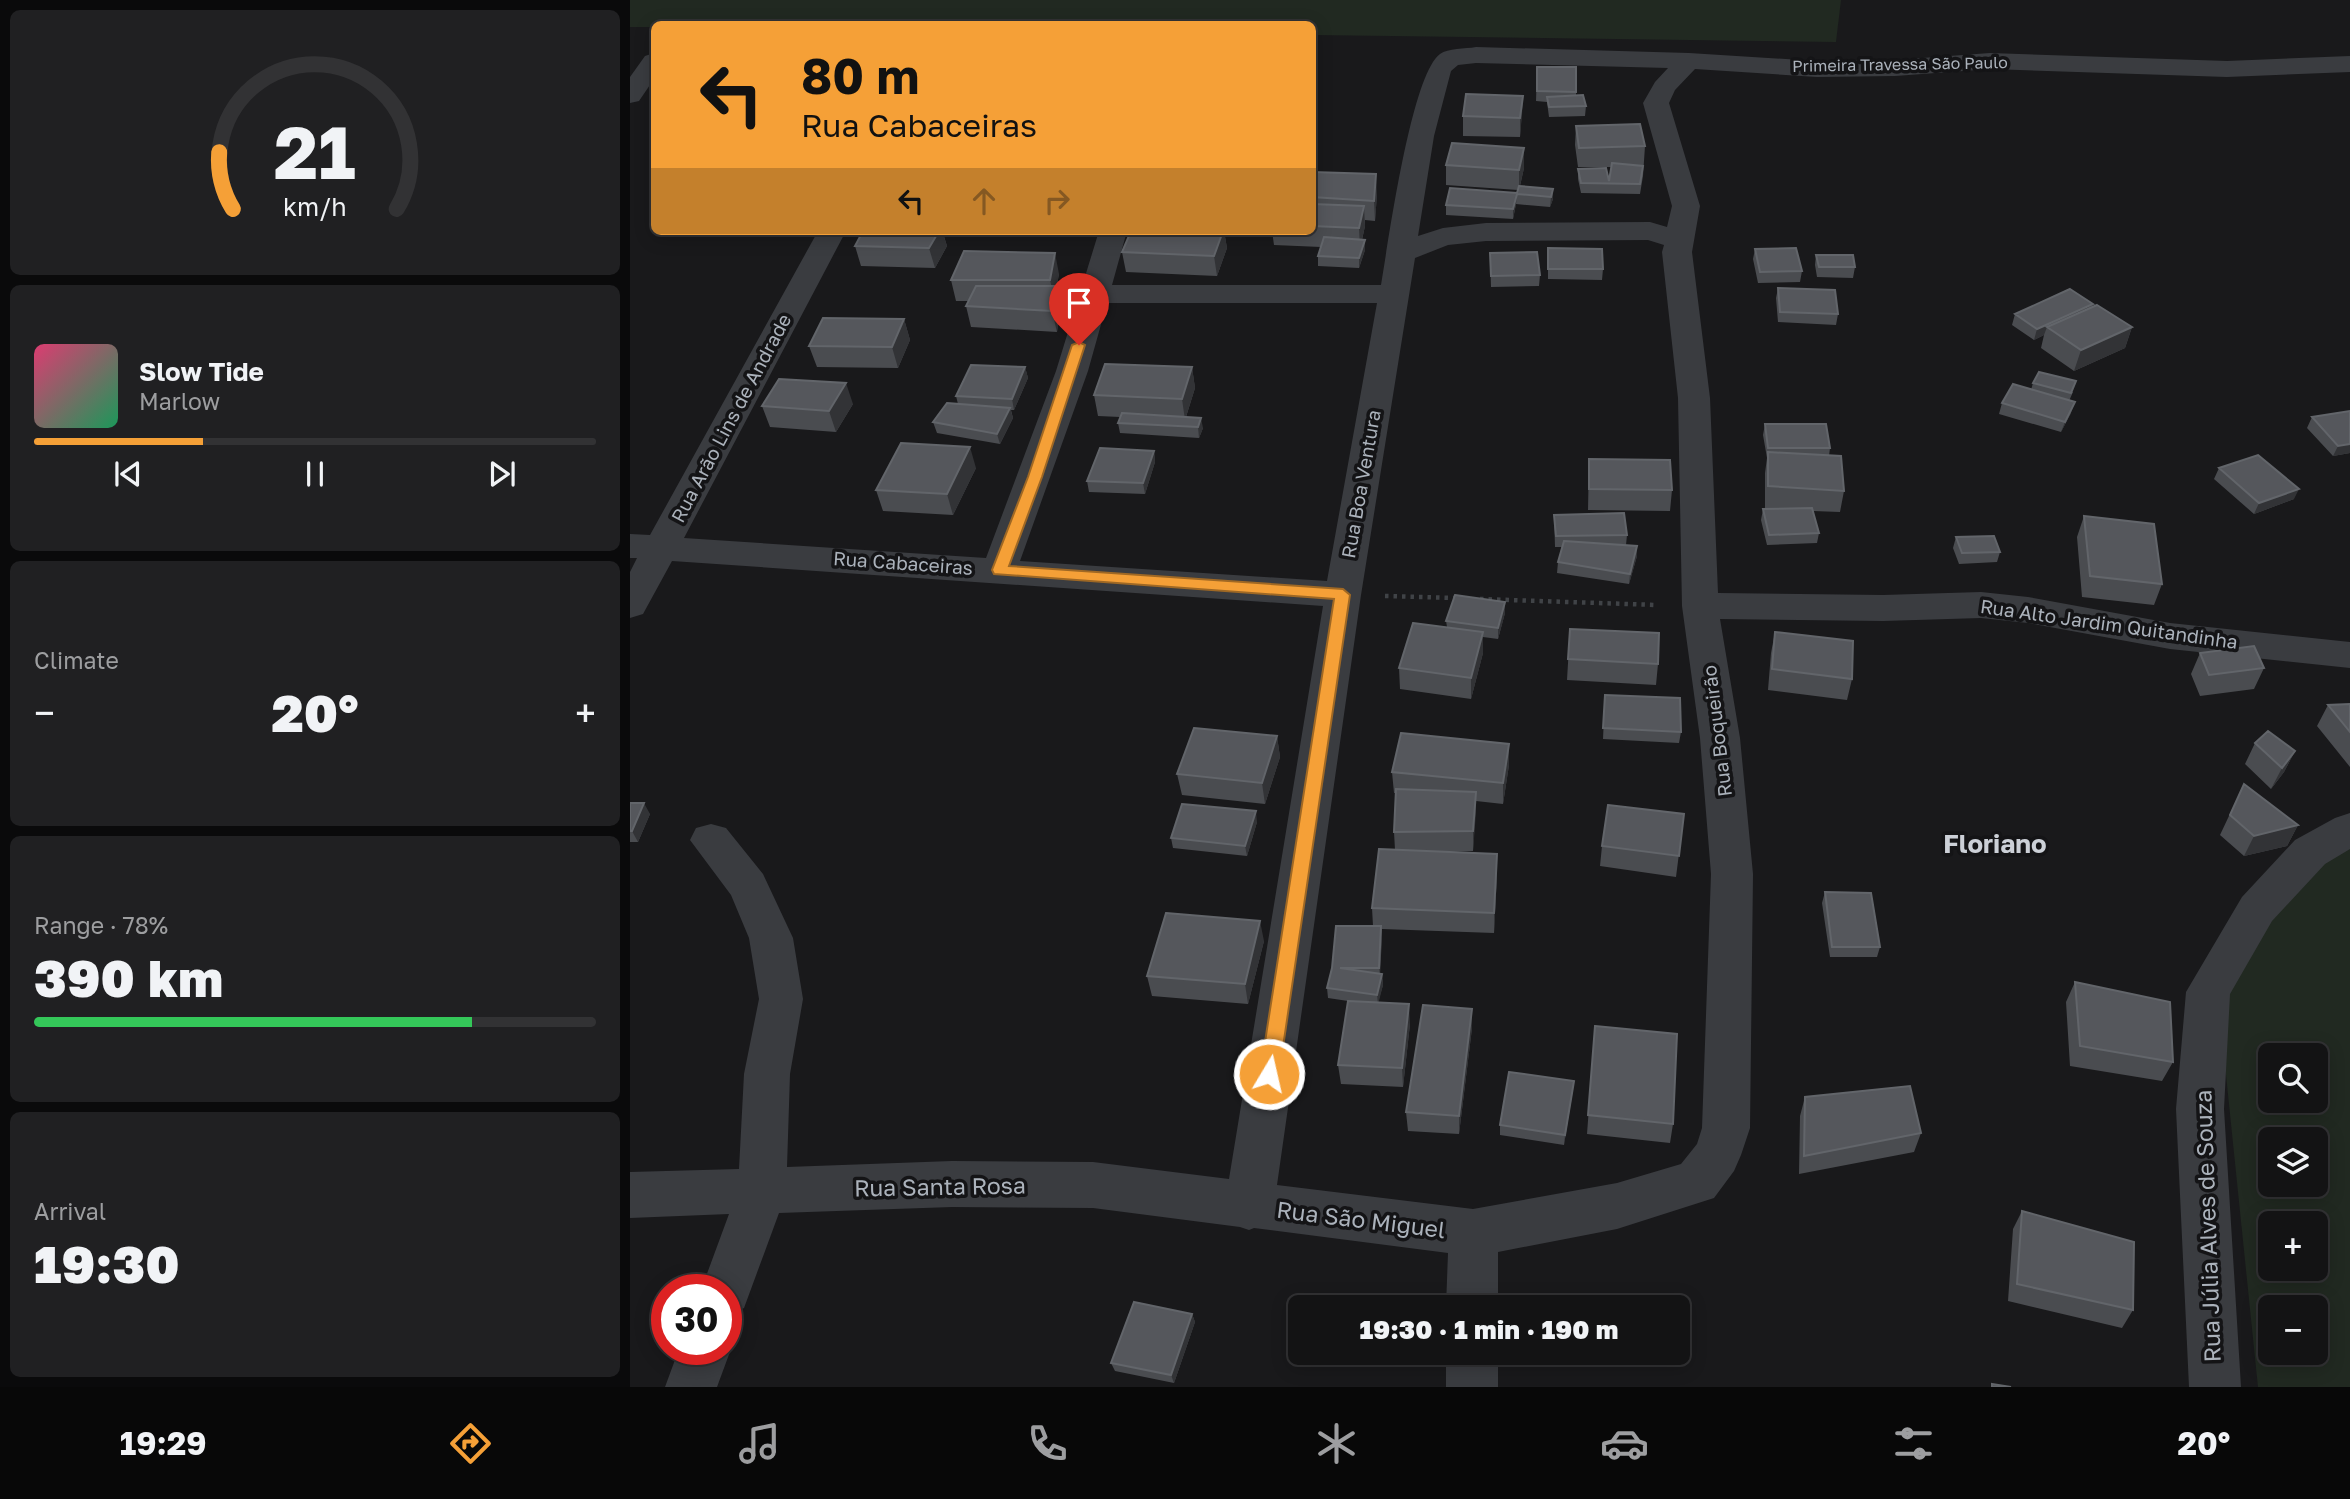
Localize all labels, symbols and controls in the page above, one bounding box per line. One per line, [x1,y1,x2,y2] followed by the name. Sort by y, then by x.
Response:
[801,46,919,105] text: 80 m
[686,49,777,140] icon: left
[1792,52,2008,76] street label: Primeira Travessa São Paulo
[801,106,1037,144] text: Rua Cabaceiras
[274,108,356,195] text: 21
[892,182,930,220] icon: left
[965,182,1003,220] icon: ahead
[1038,182,1076,220] icon: right
[283,191,347,222] text: km/h
[1049,273,1109,345] pin
[1060,284,1098,322] icon: arrive
[666,310,795,526] street label: Rua Arão Lins de Andrade
[139,356,264,387] text: Slow Tide
[139,387,220,415] text: Marlow
[1336,408,1385,560] street label: Rua Boa Ventura
[109,455,147,493] icon: previous
[296,455,334,493] icon: pause
[483,455,521,493] icon: next
[832,546,974,579] street label: Rua Cabaceiras
[1979,594,2239,653] street label: Rua Alto Jardim Quitandinha
[34,646,119,674] text: Climate
[1697,664,1736,798] street label: Rua Boqueirão
[272,681,358,743] text: 20°
[34,690,55,735] text: −
[575,690,596,735] text: +
[1943,828,2047,859] district label: Floriano
[34,911,168,939] text: Range · 78%
[34,946,223,1008] text: 390 km
[1232,1037,1306,1111] position arrow
[2258,1043,2328,1365] map controls
[2258,1043,2328,1113] button: search
[2188,1089,2226,1363] street label: Rua Júlia Alves de Souza
[2258,1127,2328,1197] button: layers
[854,1171,1026,1201] street label: Rua Santa Rosa
[1275,1195,1447,1243] street label: Rua São Miguel
[34,1197,106,1225] text: Arrival
[2258,1211,2328,1281] button: +
[34,1232,180,1294] text: 19:30
[651,1274,742,1365] speed limit sign: 30
[2258,1295,2328,1365] button: −
[1360,1314,1618,1345] text: 19:30 · 1 min · 190 m
[446,1419,495,1468] icon: directions
[735,1419,784,1468] icon: music
[1023,1419,1072,1468] icon: phone
[1312,1419,1361,1468] icon: climate
[1600,1419,1649,1468] icon: car
[1889,1419,1938,1468] icon: filters
[120,1424,207,1462] text: 19:29
[2177,1424,2230,1462] text: 20°

